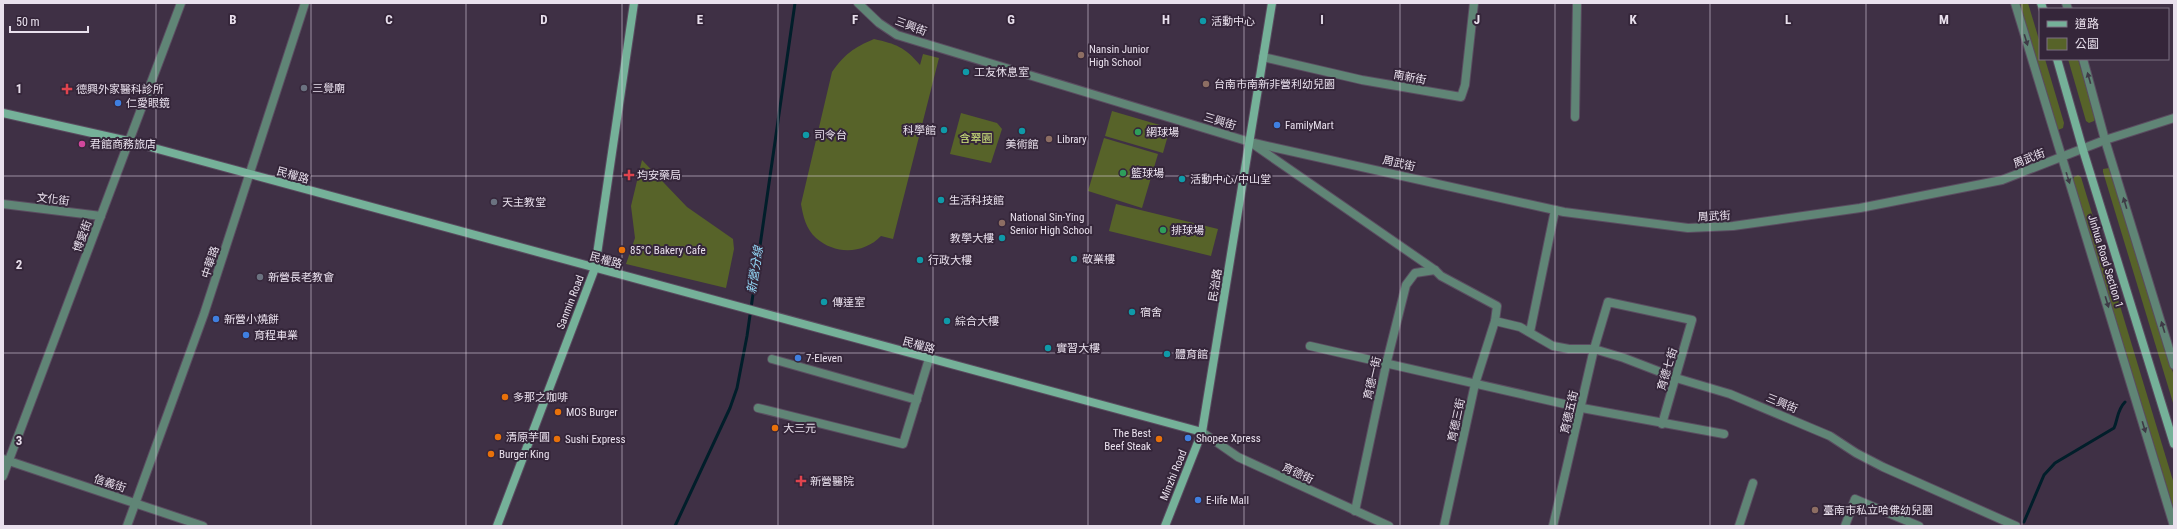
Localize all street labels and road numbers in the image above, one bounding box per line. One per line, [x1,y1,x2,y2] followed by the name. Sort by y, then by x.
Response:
[893,15,929,38] street label: 三興街
[1393,68,1427,87] street label: 南新街
[1202,110,1238,133] street label: 三興街
[2011,146,2047,170] street label: 周武街
[1381,153,1416,174] street label: 周武街
[275,165,311,186] street label: 民權路
[36,191,70,208] street label: 文化街
[1697,209,1731,224] street label: 周武街
[2085,213,2126,309] street label: Jinhua Road Section 1
[71,218,94,254] street label: 博愛街
[199,244,222,280] street label: 中華路
[588,250,623,271] street label: 民權路
[1206,268,1224,302] street label: 民治路
[554,273,587,331] street label: Sanmin Road
[901,335,937,356] street label: 民權路
[1655,346,1680,392] street label: 育德七街
[1361,355,1384,401] street label: 育德一街
[1558,389,1581,435] street label: 育德五街
[1764,391,1800,416] street label: 三興街
[1446,397,1467,443] street label: 育德三街
[1157,448,1189,502] street label: Minzhi Road
[1280,461,1315,486] street label: 育德街
[92,472,128,495] street label: 信義街

